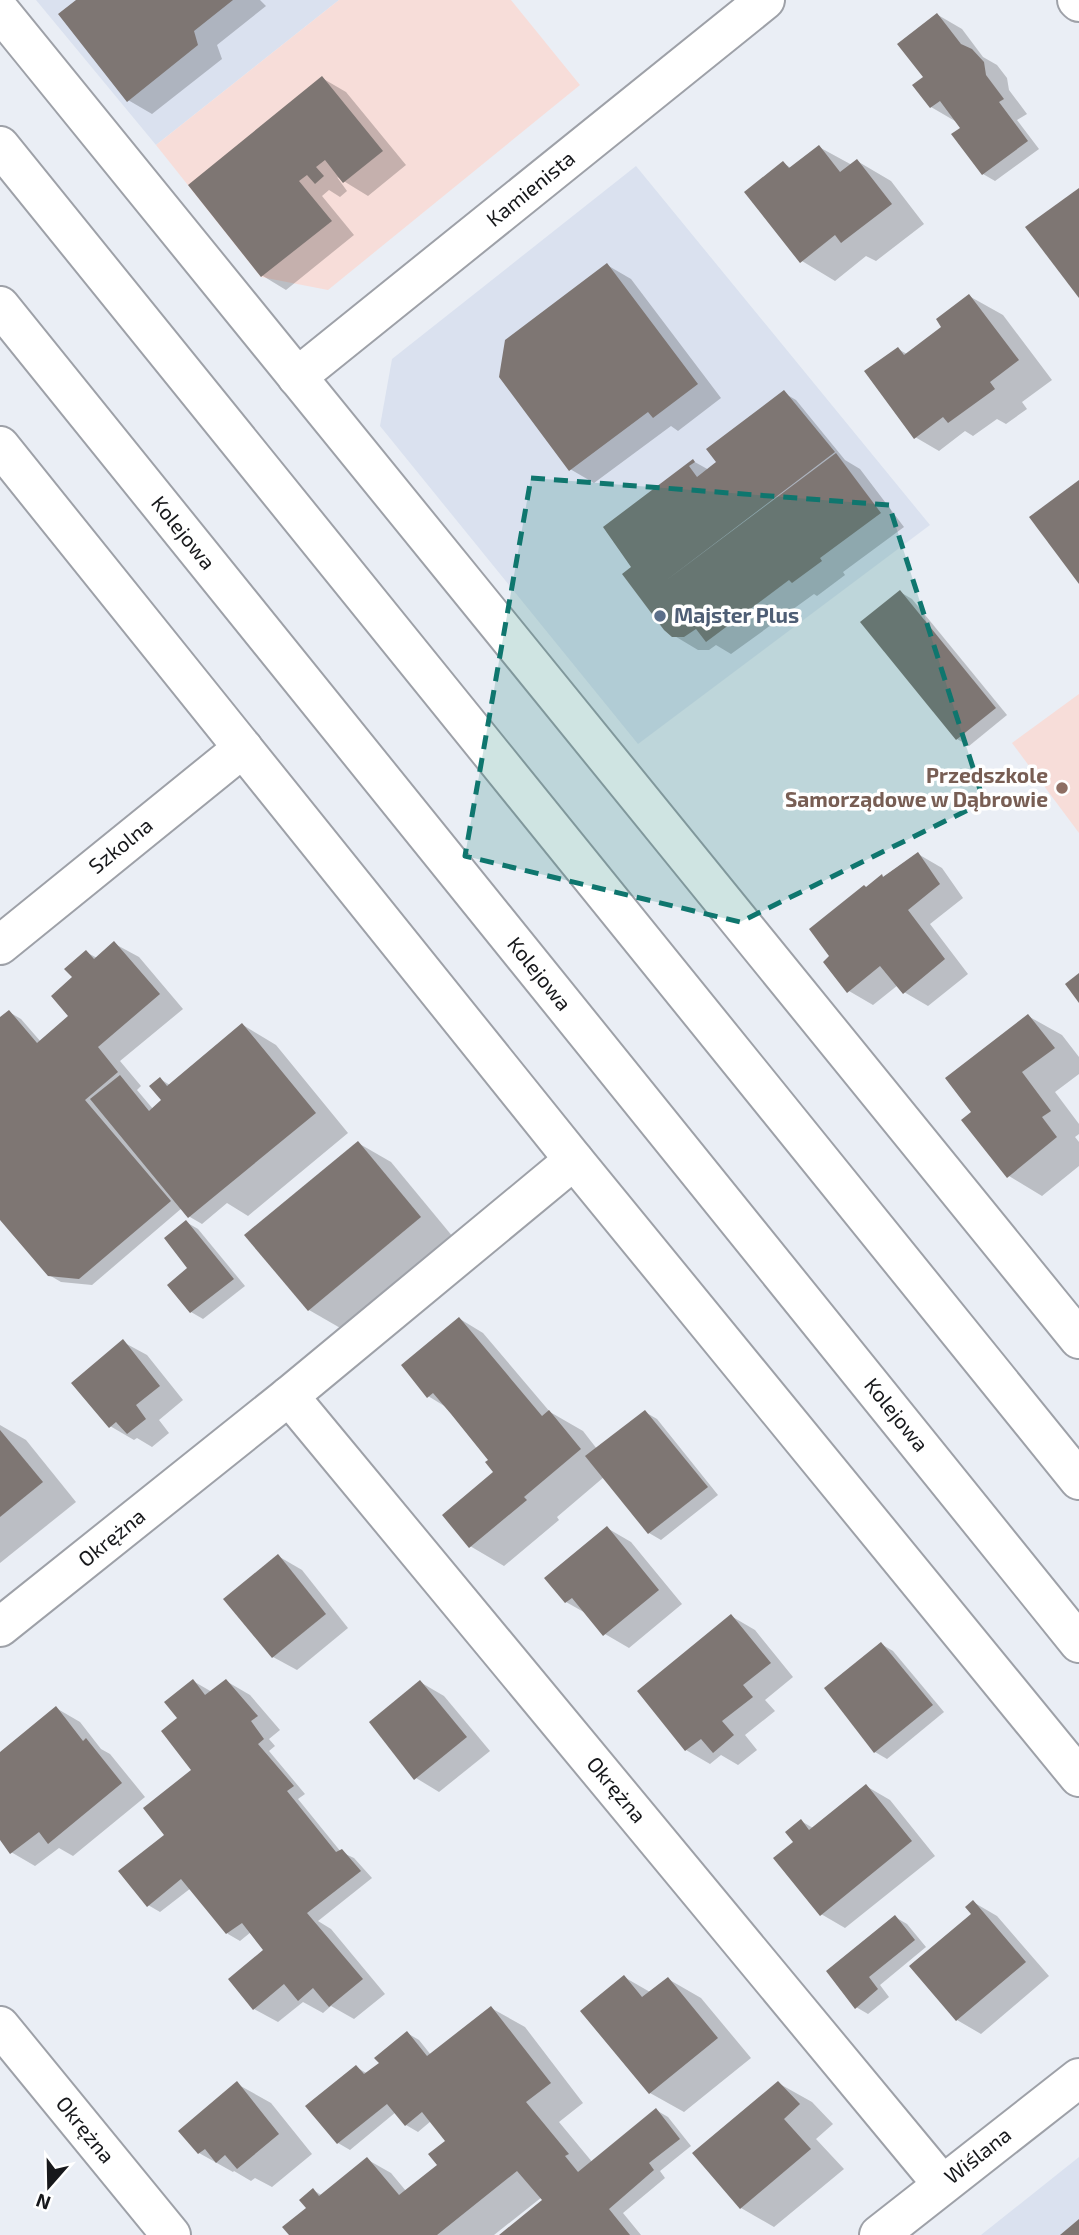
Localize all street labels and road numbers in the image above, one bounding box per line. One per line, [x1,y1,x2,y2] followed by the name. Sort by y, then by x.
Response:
[481,145,579,231] street label: Kamienista
[146,490,221,575] street label: Kolejowa
[83,812,157,878] street label: Szkolna
[502,931,577,1016] street label: Kolejowa
[859,1372,934,1457] street label: Kolejowa
[73,1502,149,1571] street label: Okrężna
[582,1751,652,1827] street label: Okrężna
[52,2091,121,2167] street label: Okrężna
[939,2121,1015,2188] street label: Wiślana

